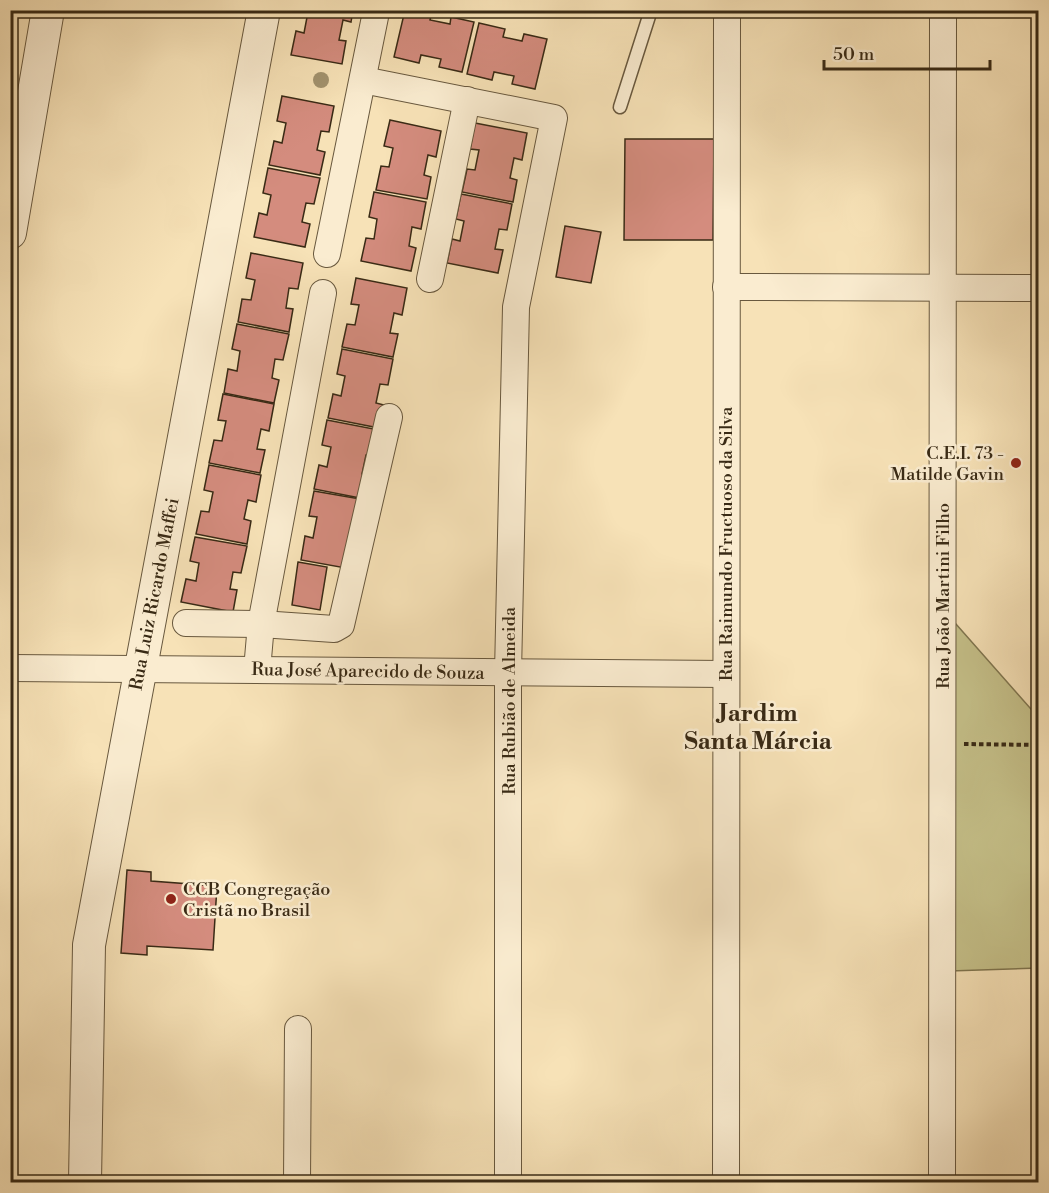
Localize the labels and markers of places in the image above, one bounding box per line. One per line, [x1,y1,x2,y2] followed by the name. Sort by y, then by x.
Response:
[890,442,1004,486] place label: C.E.I. 73 - Matilde Gavin
[1009,456,1023,470] marker: C.E.I. 73 - Matilde Gavin
[183,878,330,922] place label: CCB Congregação Cristã no Brasil
[164,892,178,906] marker: CCB Congregação Cristã no Brasil

